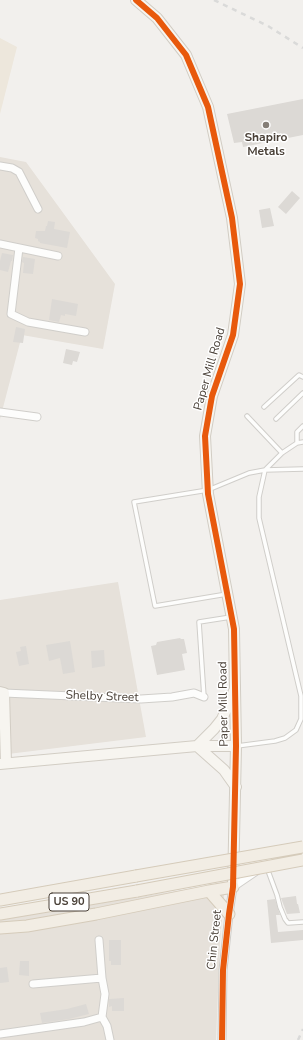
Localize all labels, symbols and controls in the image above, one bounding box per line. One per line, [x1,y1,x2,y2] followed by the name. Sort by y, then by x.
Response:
[261,120,271,130] marker: Shapiro Metals
[245,131,287,159] place label: Shapiro Metals
[191,326,229,412] street label: Paper Mill Road
[216,661,232,747] street label: Paper Mill Road
[65,689,139,705] street label: Shelby Street
[49,893,89,911] road number: US 90
[205,909,225,971] street label: Chin Street

